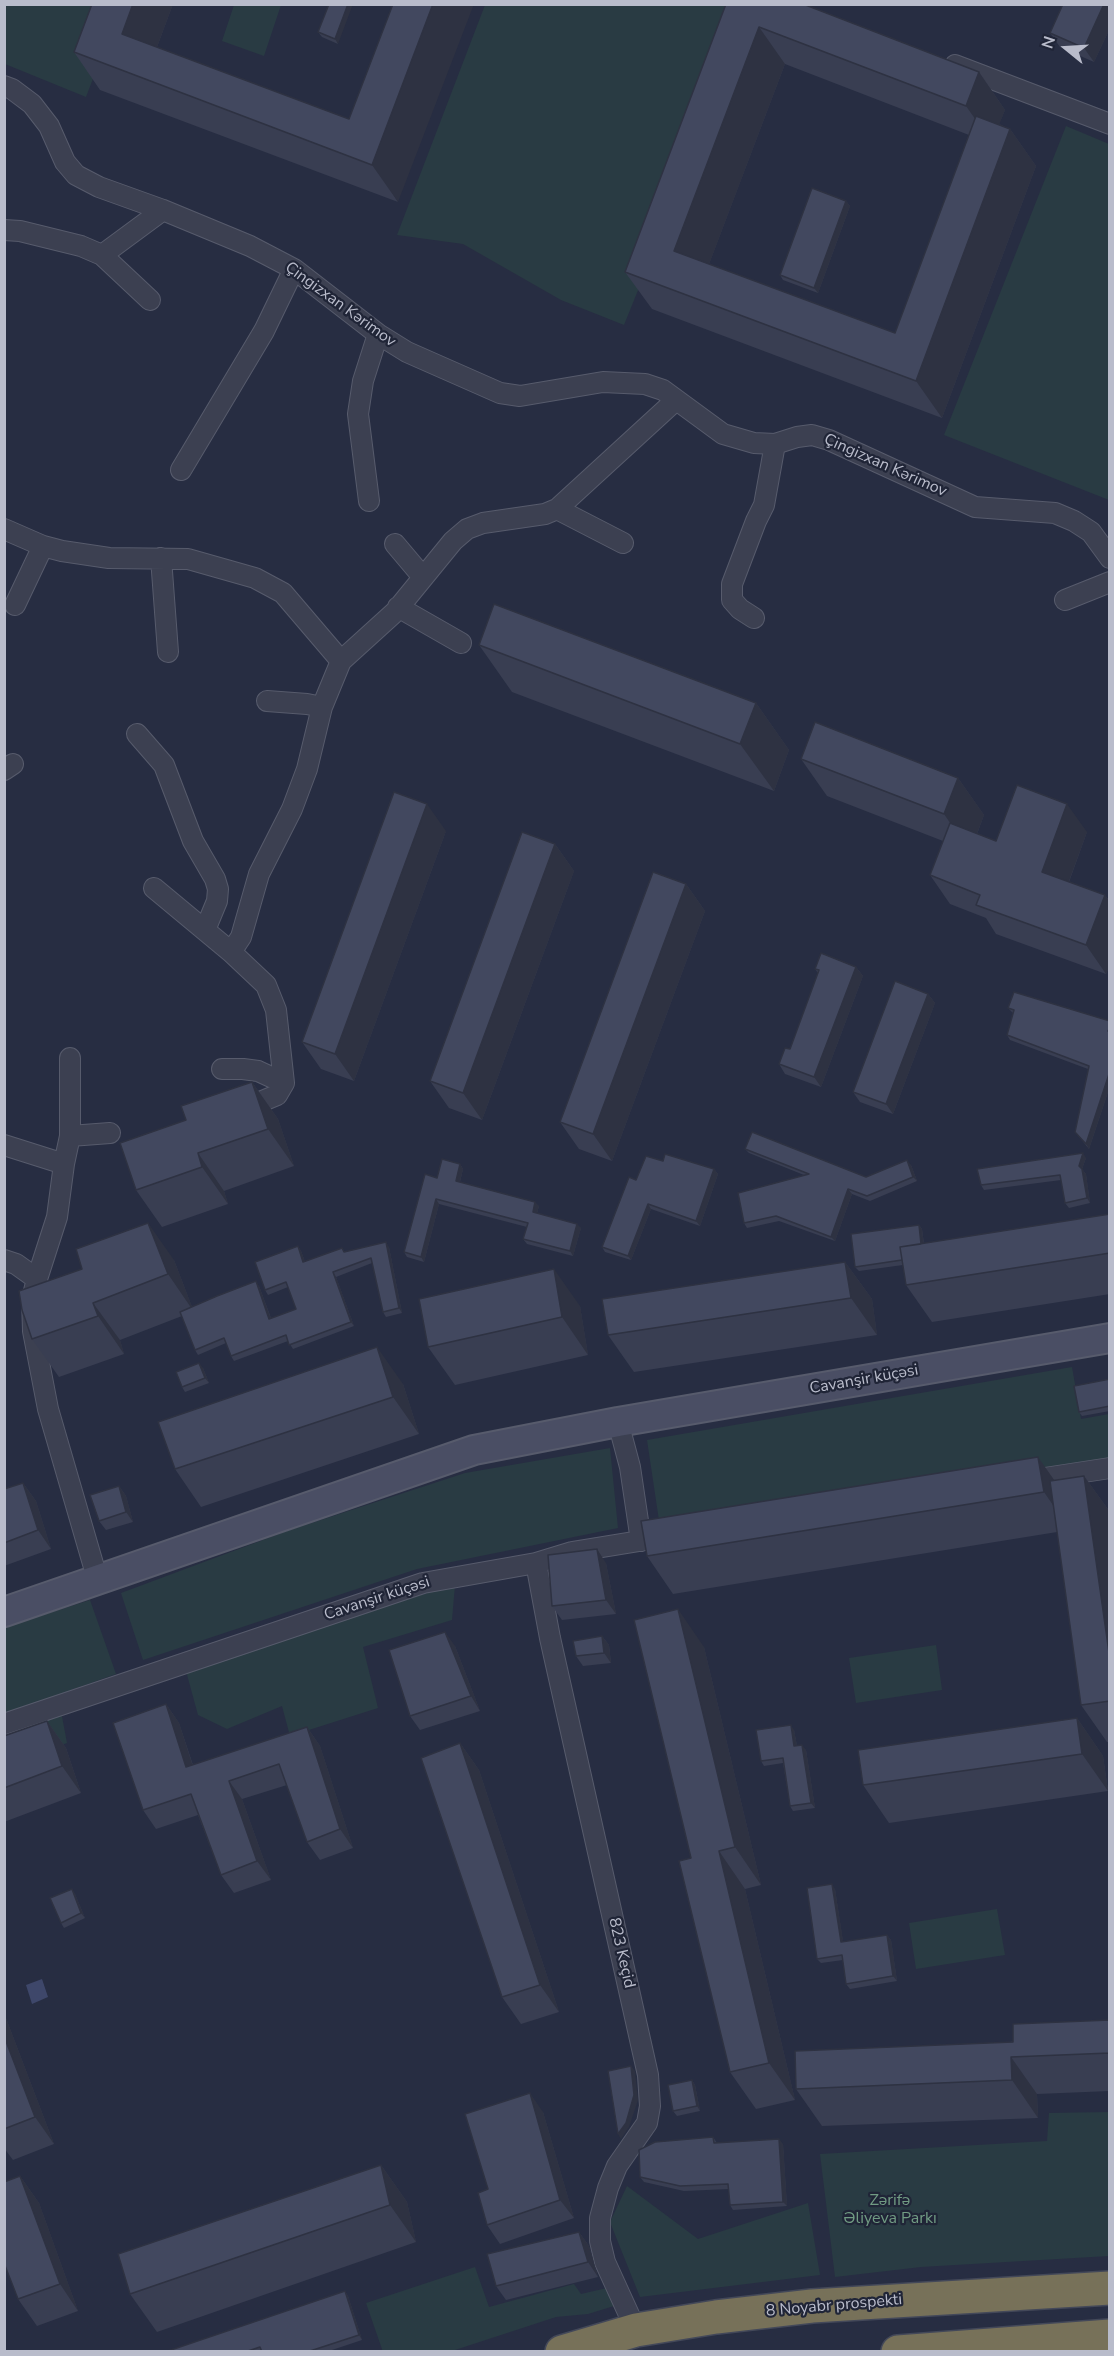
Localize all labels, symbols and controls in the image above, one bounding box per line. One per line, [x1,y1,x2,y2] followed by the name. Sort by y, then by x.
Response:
[1036,18,1096,78] north arrow
[1037,33,1061,52] text: N
[281,258,399,352] street label: Çingizxan Kərimov
[821,430,949,502] street label: Çingizxan Kərimov
[808,1361,920,1399] street label: Cavanşir küçəsi
[322,1573,432,1625] street label: Cavanşir küçəsi
[604,1916,638,1990] street label: 823 Keçid
[843,2191,937,2229] park label: Zərifə Əliyeva Parkı
[765,2290,903,2322] street label: 8 Noyabr prospekti

